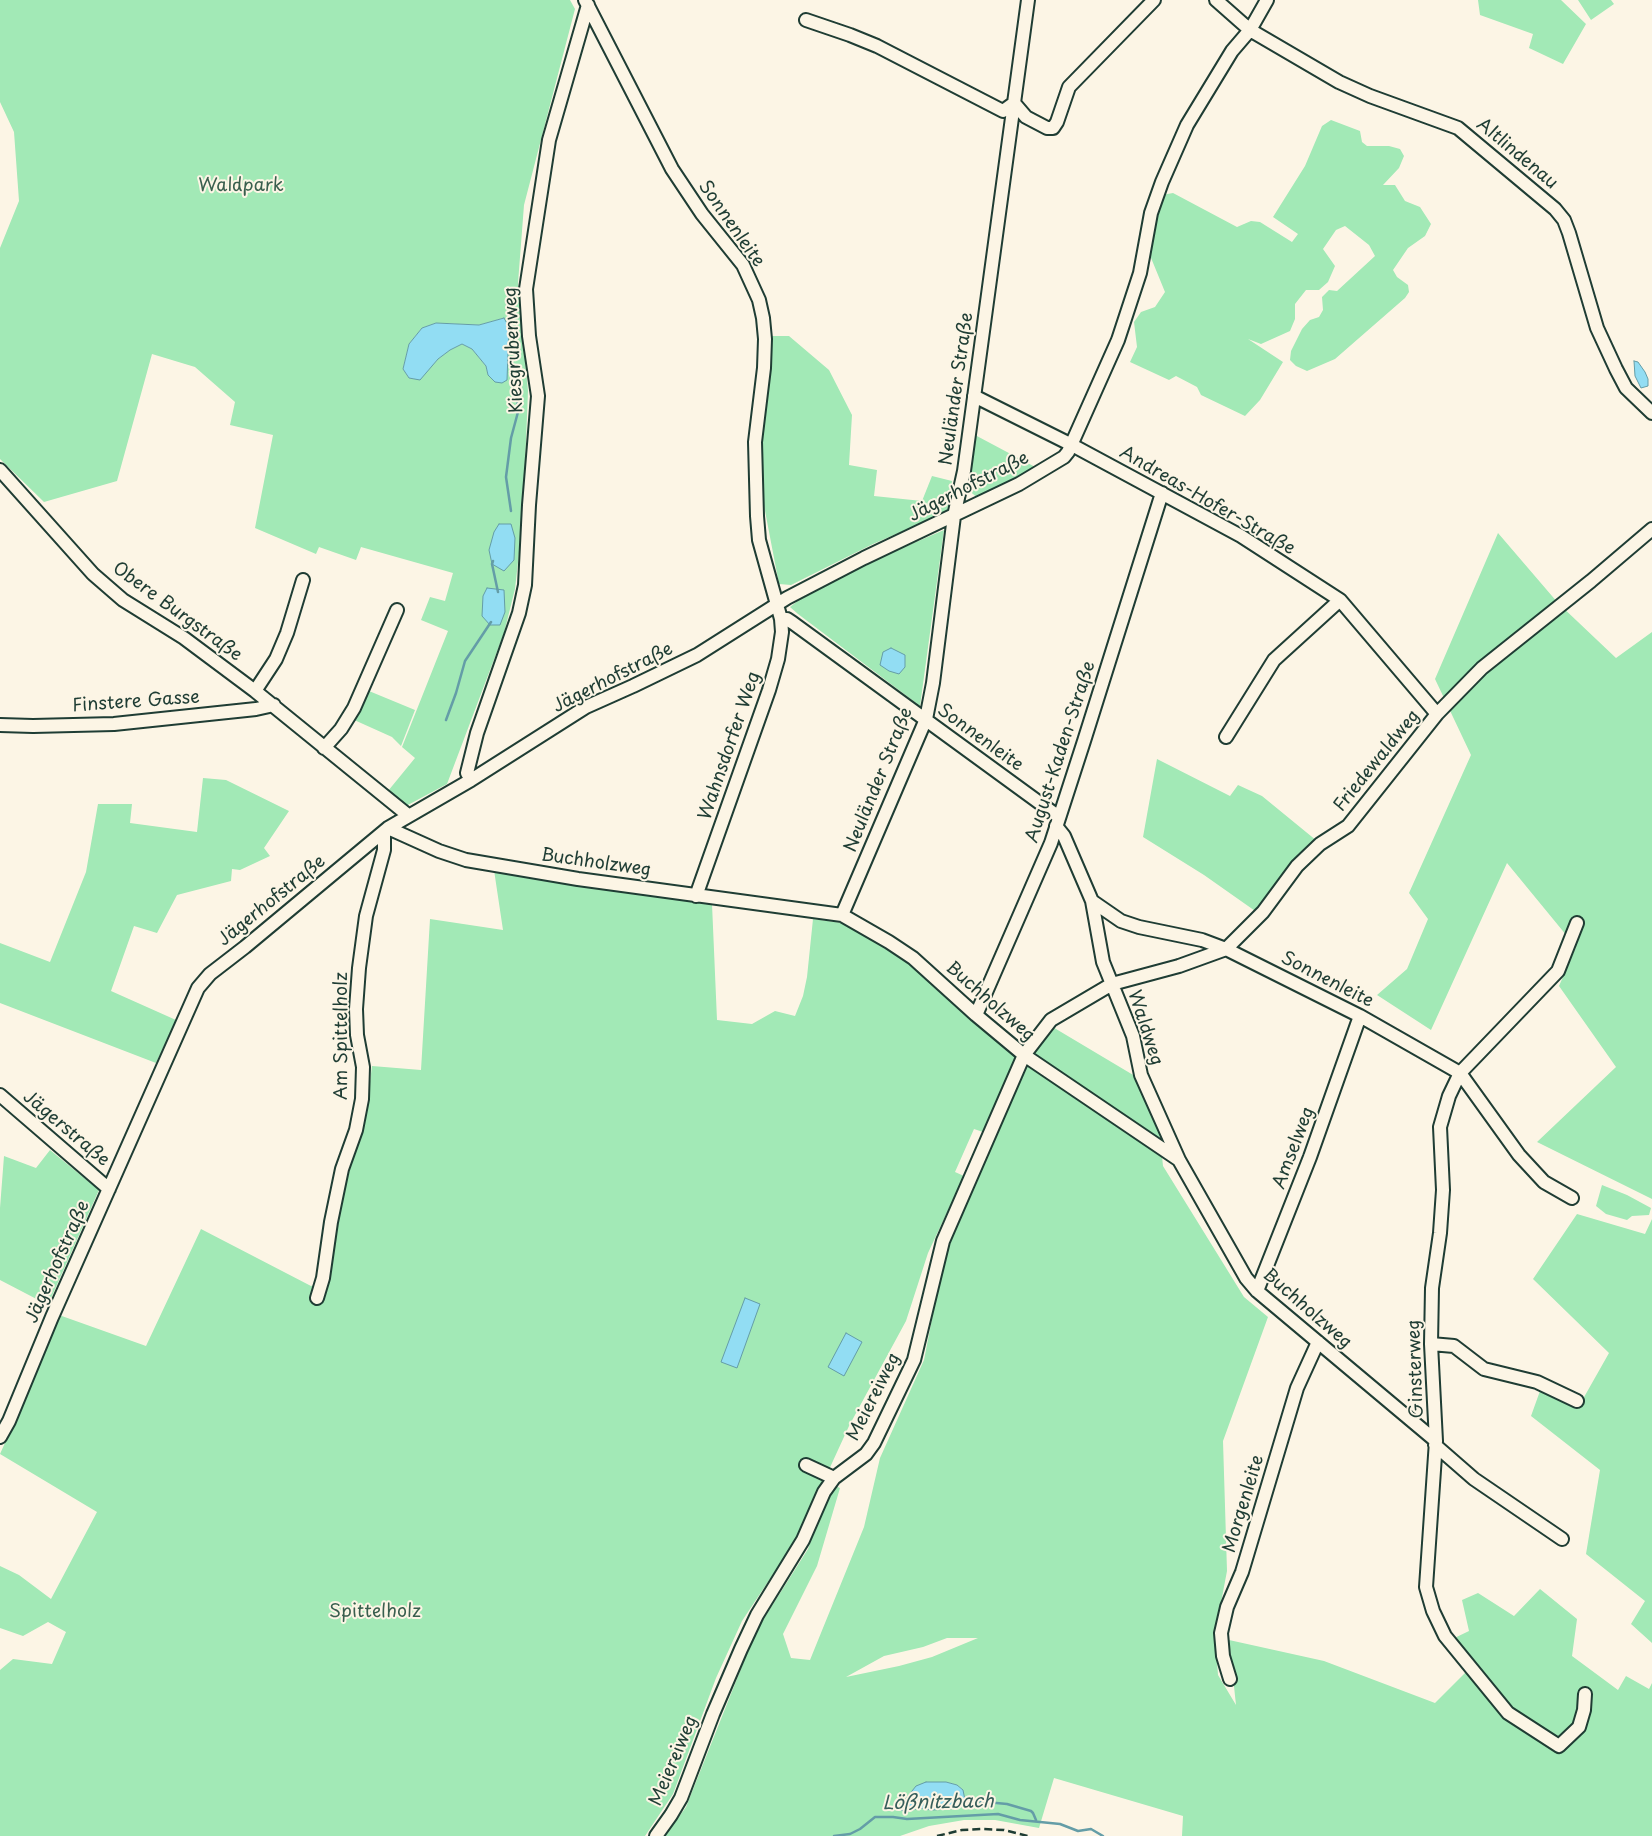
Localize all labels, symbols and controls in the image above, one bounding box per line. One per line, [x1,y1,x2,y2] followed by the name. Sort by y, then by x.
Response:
[1472,114,1562,194] street label: Altlindenau
[198,175,284,197] park label: Waldpark
[693,176,769,272] street label: Sonnenleite
[500,286,528,414] street label: Kiesgrubenweg
[936,311,978,467] street label: Neuländer Straße
[1115,442,1299,560] street label: Andreas-Hofer-Straße
[905,447,1033,527] street label: Jägerhofstraße
[108,558,246,666] street label: Obere Burgstraße
[549,638,677,718] street label: Jägerhofstraße
[1021,658,1101,846] street label: August-Kaden-Straße
[694,669,766,823] street label: Wahnsdorfer Weg
[72,687,200,717] street label: Finstere Gasse
[933,700,1027,776] street label: Sonnenleite
[840,705,918,855] street label: Neuländer Straße
[1329,706,1425,816] street label: Friedewaldweg
[540,845,652,881] street label: Buchholzweg
[214,851,330,951] street label: Jägerhofstraße
[1277,947,1377,1013] street label: Sonnenleite
[941,957,1039,1047] street label: Buchholzweg
[331,972,353,1100] street label: Am Spittelholz
[1123,988,1167,1068] street label: Waldweg
[18,1087,114,1171] street label: Jägerstraße
[1268,1104,1320,1192] street label: Amselweg
[21,1197,95,1327] street label: Jägerhofstraße
[1258,1264,1356,1354] street label: Buchholzweg
[1403,1319,1429,1419] street label: Ginsterweg
[843,1349,905,1445] street label: Meiereiweg
[1219,1453,1269,1555] street label: Morgenleite
[329,1601,421,1623] park label: Spittelholz
[645,1713,703,1809] street label: Meiereiweg
[882,1791,994,1815] water label: Lößnitzbach

